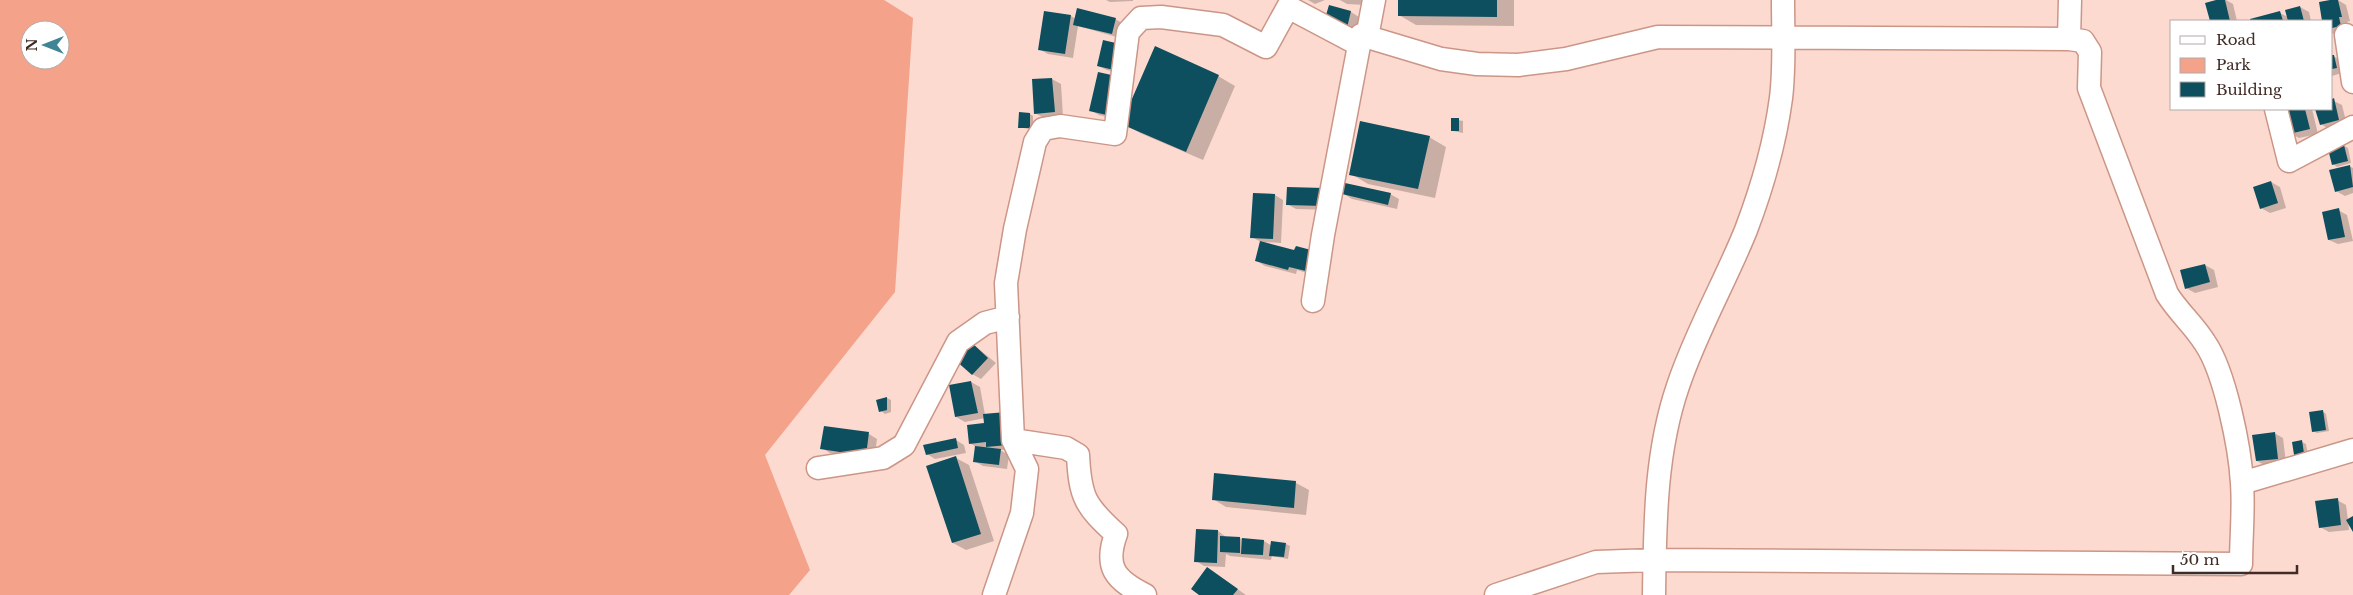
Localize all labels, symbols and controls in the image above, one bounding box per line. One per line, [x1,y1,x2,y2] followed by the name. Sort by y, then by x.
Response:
[20,20,70,70] north arrow
[2170,20,2333,110] legend
[2216,30,2256,49] text: Road
[23,38,41,52] text: N
[2216,55,2252,74] text: Park
[2216,80,2283,99] text: Building
[2173,542,2297,574] scale bar
[2180,550,2220,569] text: 50 m

